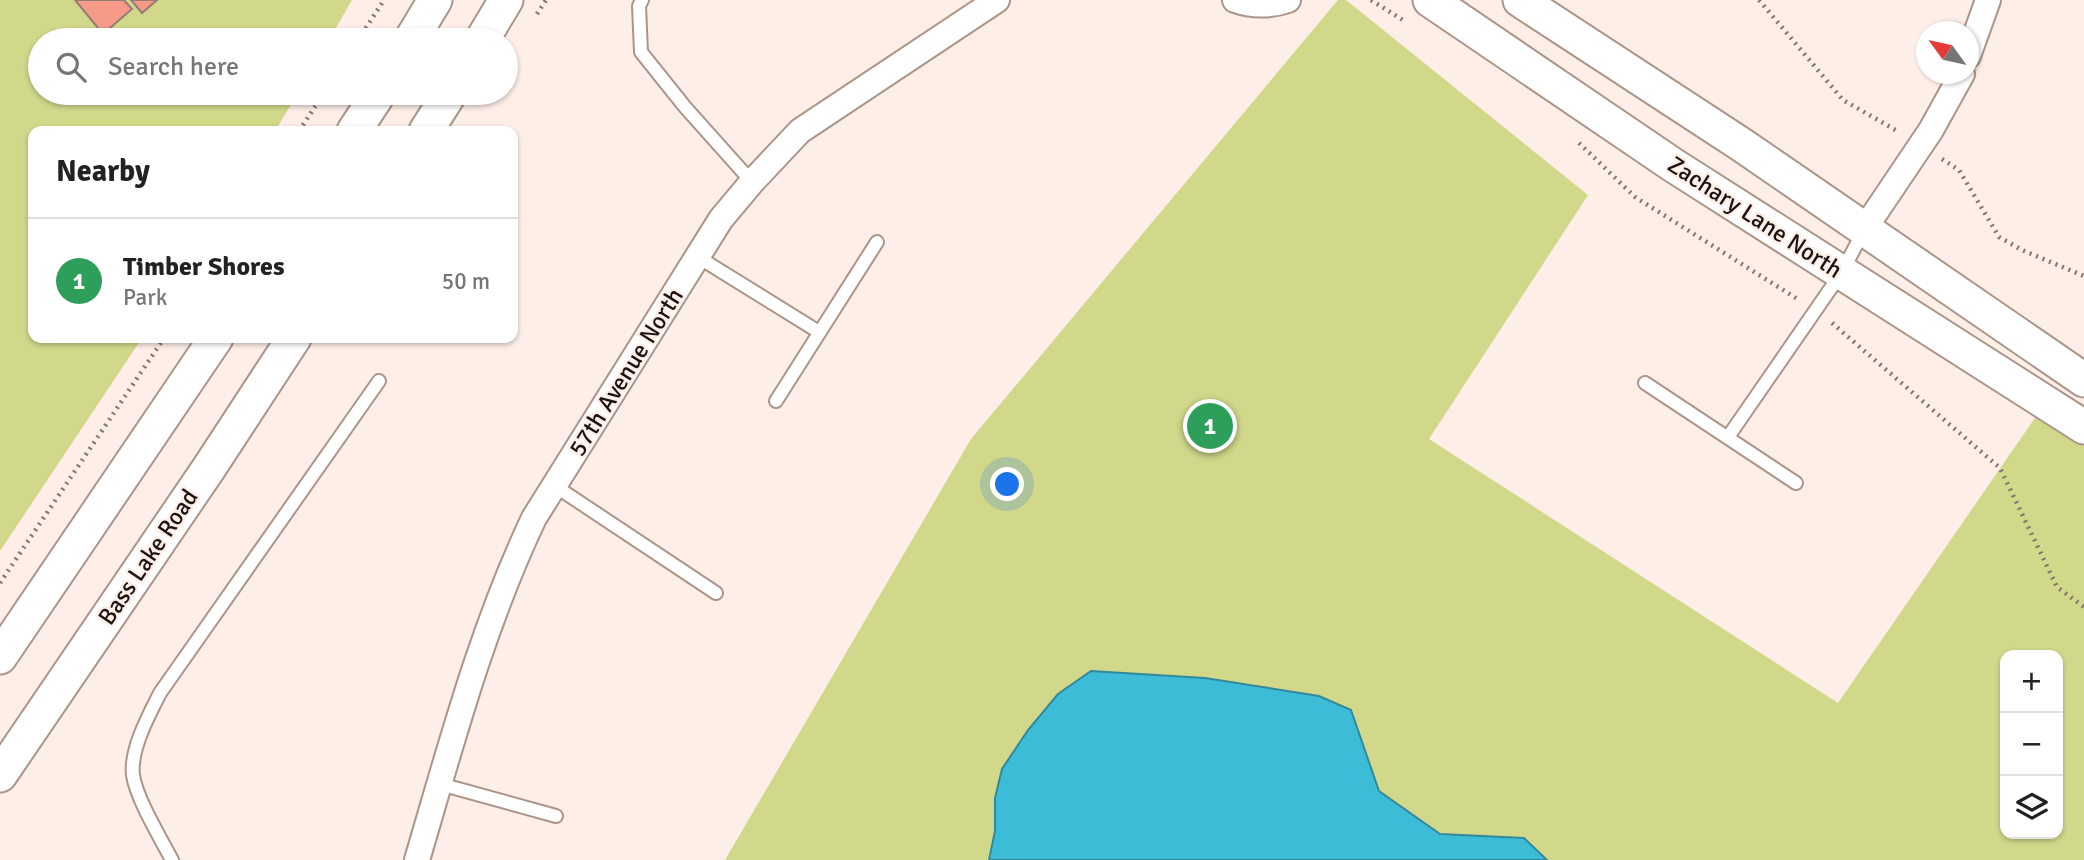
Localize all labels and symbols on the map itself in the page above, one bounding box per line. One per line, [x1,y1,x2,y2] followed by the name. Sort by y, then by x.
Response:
[1916,21,1979,84] north arrow
[1662,149,1848,285] street label: Zachary Lane North
[562,282,690,462] street label: 57th Avenue North
[1187,400,1233,452] pin: 1
[990,467,1024,501] your location
[91,483,205,631] street label: Bass Lake Road

